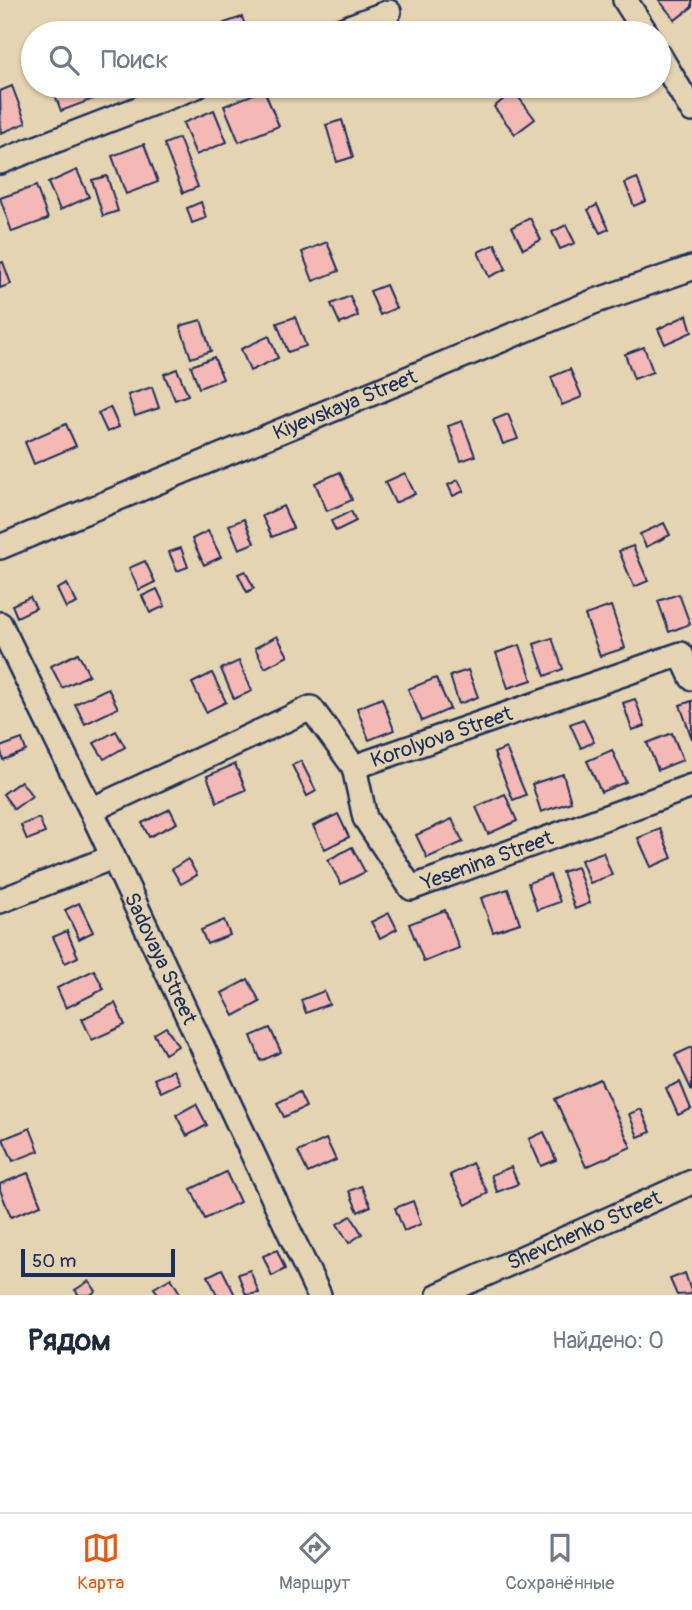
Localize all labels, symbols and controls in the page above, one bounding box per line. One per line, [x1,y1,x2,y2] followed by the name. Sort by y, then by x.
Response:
[21,21,671,98] search box
[45,41,83,79] icon: search
[101,44,169,76] text: Поиск
[269,363,421,446] street label: Kiyevskaya Street
[367,700,516,774] street label: Korolyova Street
[417,824,557,897] street label: Yesenina Street
[118,888,204,1029] street label: Sadovaya Street
[503,1184,666,1276] street label: Shevchenko Street
[21,1246,175,1278] scale bar
[32,1249,76,1273] text: 50 m
[28,1322,111,1359] text: Рядом
[552,1326,664,1355] text: Найдено: 0
[77,1529,124,1595] tab: Карта
[279,1529,351,1595] tab: Маршрут
[505,1529,615,1595] tab: Сохранённые

